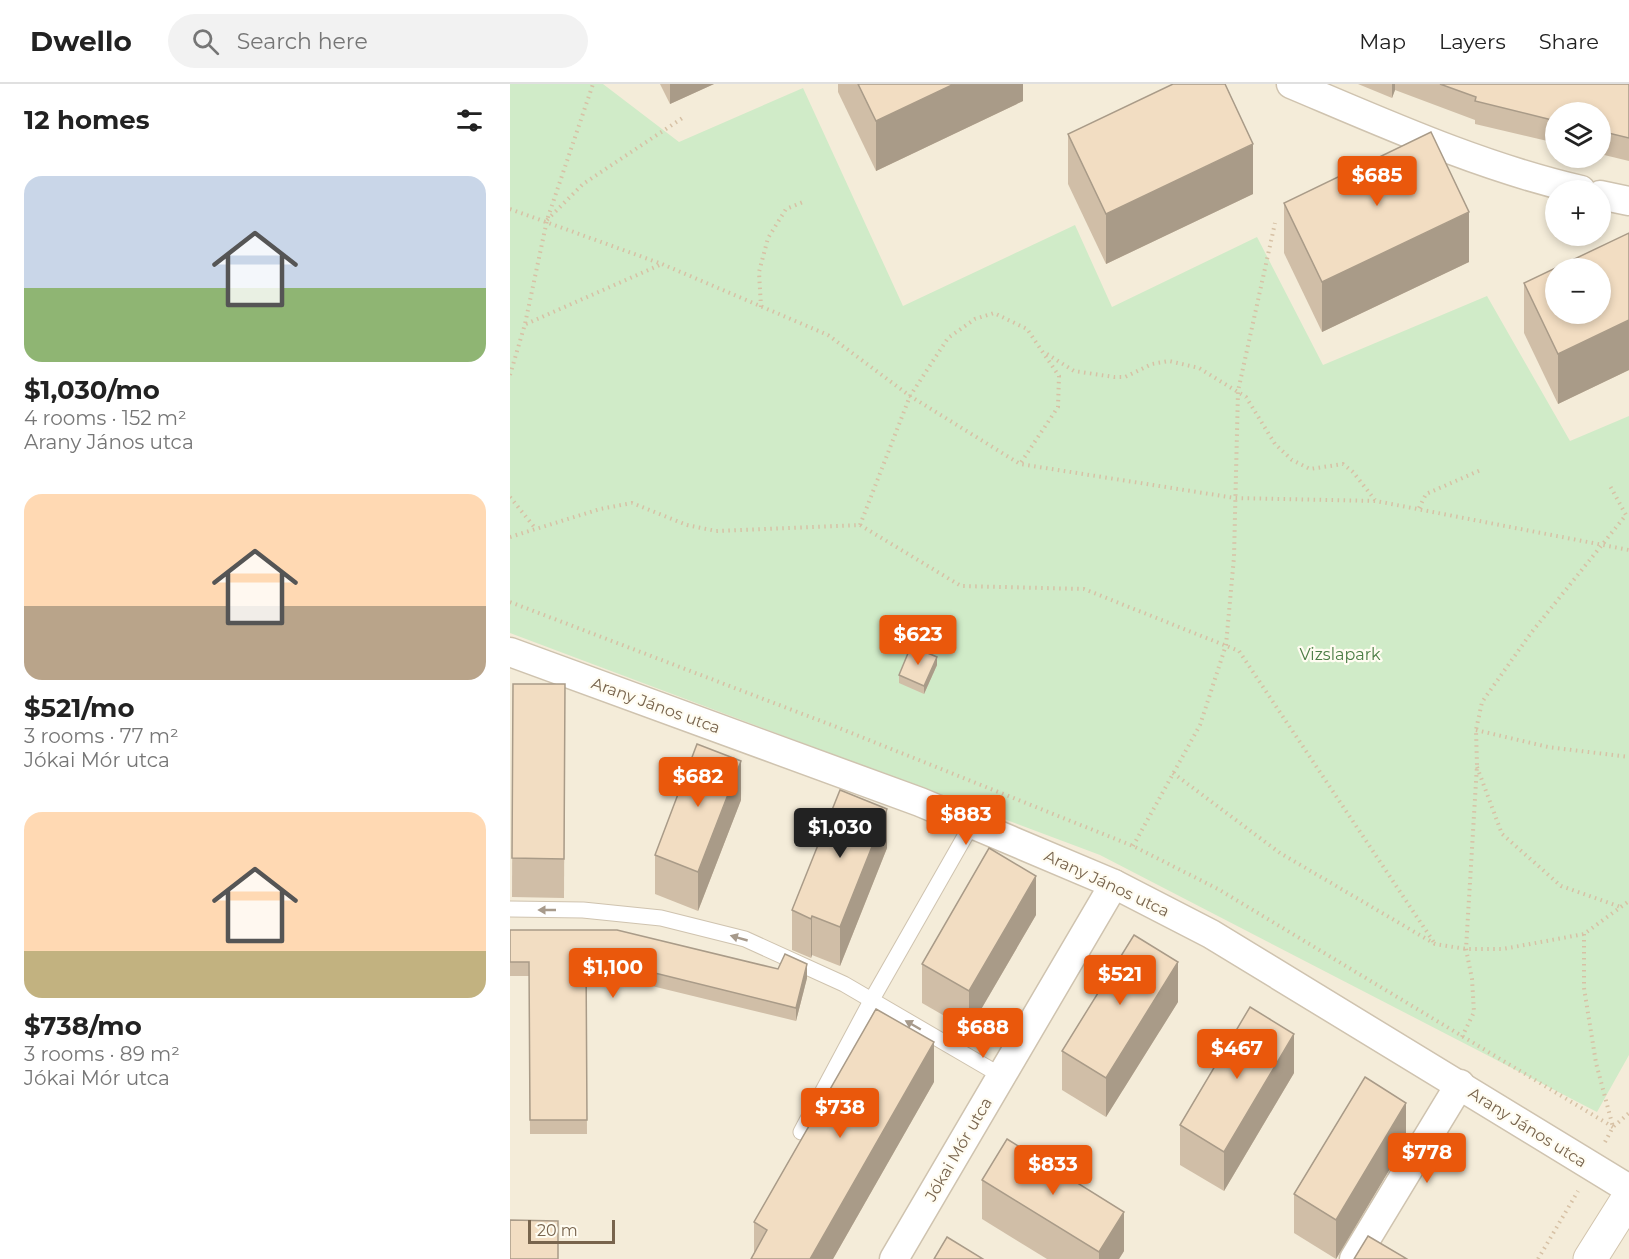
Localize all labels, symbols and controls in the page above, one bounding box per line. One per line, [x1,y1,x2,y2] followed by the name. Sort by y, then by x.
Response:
[168,14,588,68] search box
[30,24,132,58] text: Dwello
[189,25,222,58] icon: search
[237,28,368,55] text: Search here
[1359,29,1406,54] text: Map
[1439,29,1506,54] text: Layers
[1539,29,1599,54] text: Share
[1545,102,1611,324] map controls
[1545,102,1611,168] button: layers
[24,104,150,136] text: 12 homes
[453,104,486,137] icon: filters
[1341,156,1413,207] pin: $685
[1352,163,1402,187] text: $685
[1545,180,1611,246] button: +
[201,215,309,323] icon: home
[1545,258,1611,324] button: −
[24,374,160,406] text: $1,030/mo
[24,406,187,430] text: 4 rooms · 152 m²
[24,430,194,454] text: Arany János utca
[201,533,309,641] icon: home
[882,615,954,666] pin: $623
[893,622,943,646] text: $623
[1299,645,1381,664] park label: Vizslapark
[589,673,723,738] street label: Arany János utca
[24,692,134,724] text: $521/mo
[24,724,179,748] text: 3 rooms · 77 m²
[24,748,170,772] text: Jókai Mór utca
[662,757,734,808] pin: $682
[673,764,723,788] text: $682
[930,795,1002,846] pin: $883
[941,802,992,826] text: $883
[791,808,889,859] pin: $1,030
[808,815,872,839] text: $1,030
[1041,846,1172,921] street label: Arany János utca
[201,851,309,959] icon: home
[538,905,557,915] one-way arrow
[730,933,748,942] one-way arrow
[564,948,662,999] pin: $1,100
[583,955,643,979] text: $1,100
[1084,955,1156,1006] pin: $521
[1098,962,1142,986] text: $521
[947,1008,1019,1059] pin: $688
[24,1010,142,1042] text: $738/mo
[957,1015,1009,1039] text: $688
[904,1020,921,1030] one-way arrow
[1201,1029,1273,1080] pin: $467
[1211,1036,1263,1060] text: $467
[24,1042,180,1066] text: 3 rooms · 89 m²
[24,1066,170,1090] text: Jókai Mór utca
[1465,1083,1590,1171] street label: Arany János utca
[804,1088,876,1139] pin: $738
[921,1094,996,1205] street label: Jókai Mór utca
[815,1095,865,1119] text: $738
[1391,1133,1463,1184] pin: $778
[1402,1140,1452,1164] text: $778
[1017,1145,1089,1196] pin: $833
[1028,1152,1078,1176] text: $833
[528,1217,615,1244] scale bar
[537,1221,578,1240] text: 20 m

